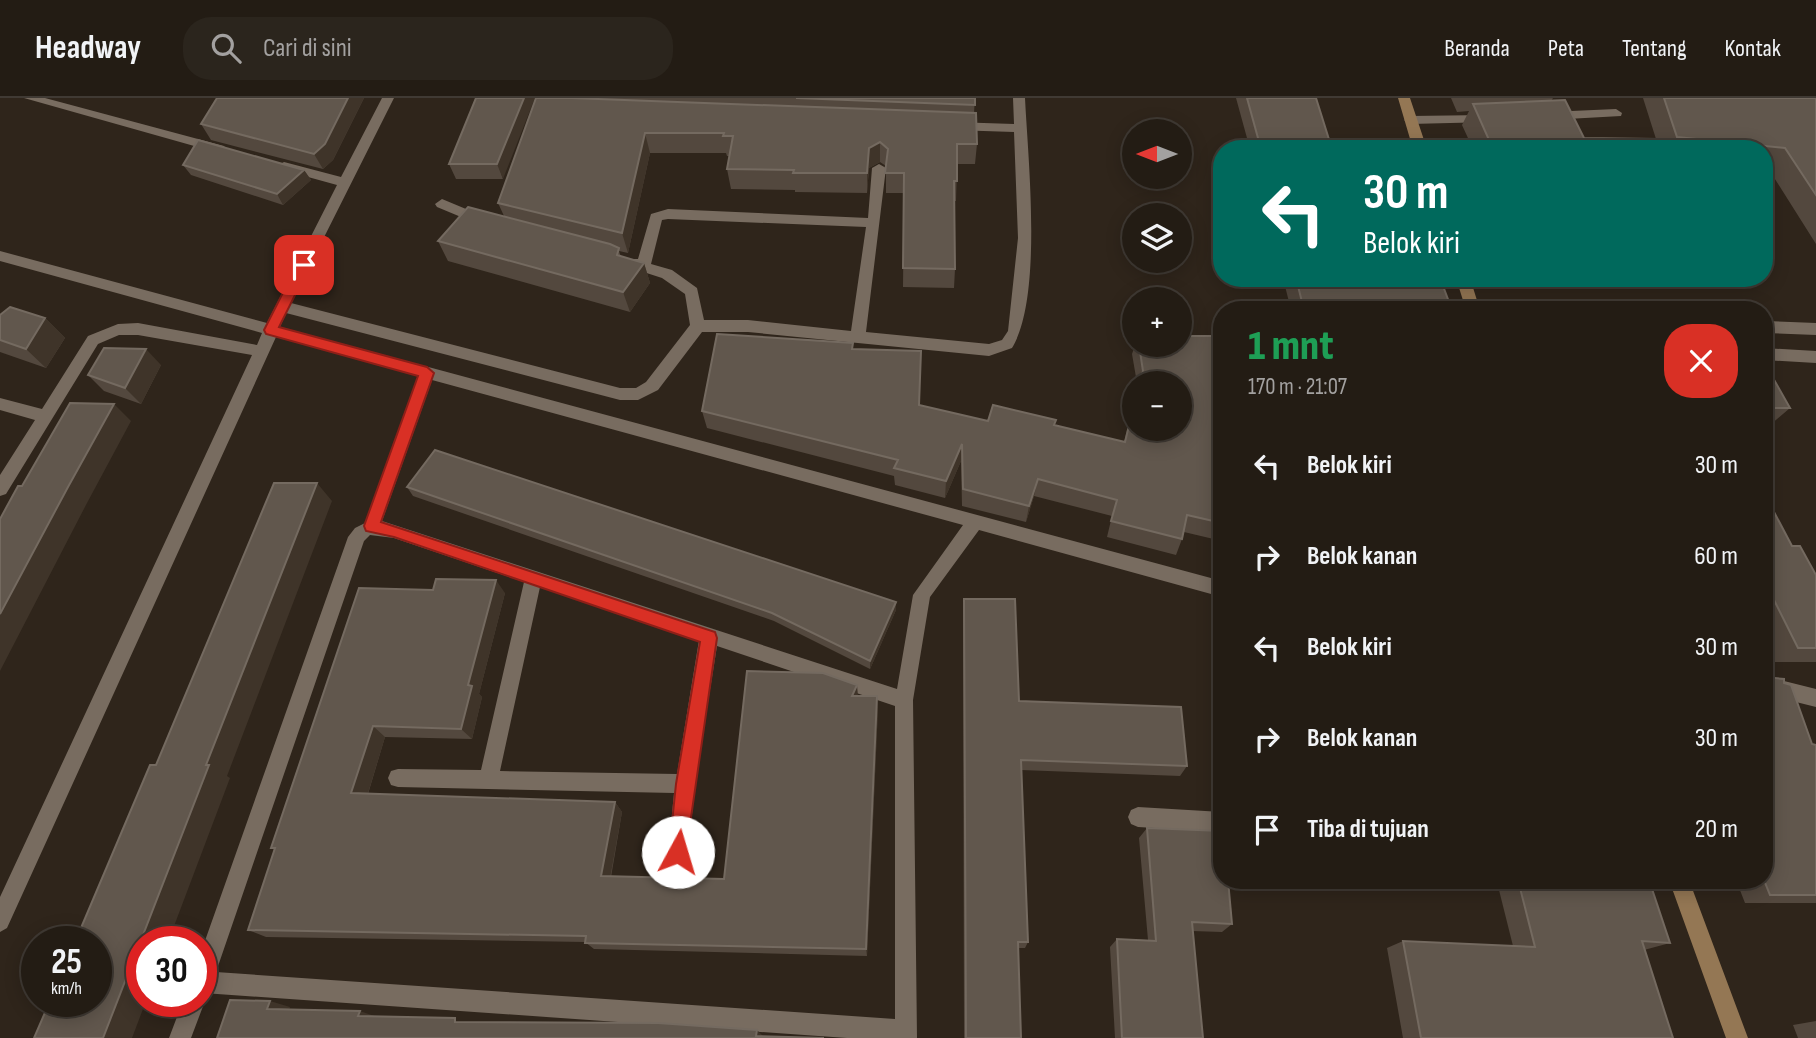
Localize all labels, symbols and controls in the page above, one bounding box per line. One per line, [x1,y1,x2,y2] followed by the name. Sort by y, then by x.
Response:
[183,17,673,80] search box
[35,28,141,68] text: Headway
[207,29,245,67] icon: search
[263,33,352,64] text: Cari di sini
[1444,34,1510,63] text: Beranda
[1548,34,1584,63] text: Peta
[1622,34,1687,63] text: Tentang
[1725,34,1781,63] text: Kontak
[1122,119,1192,189] north arrow
[1122,119,1192,441] map controls
[1363,164,1448,223] text: 30 m
[1248,168,1339,259] icon: left
[1122,203,1192,273] button: layers
[1363,224,1460,263] text: Belok kiri
[274,235,334,295] pin
[285,246,323,284] icon: arrive
[1122,287,1192,357] button: +
[1248,321,1333,372] text: 1 mnt
[1664,324,1738,398] button: close
[1122,371,1192,441] button: −
[1248,373,1347,401] text: 170 m · 21:07
[1248,447,1286,485] icon: left
[1307,450,1392,481] text: Belok kiri
[1695,450,1738,481] text: 30 m
[1248,538,1286,576] icon: right
[1307,541,1417,572] text: Belok kanan
[1694,541,1738,572] text: 60 m
[1248,629,1286,667] icon: left
[1307,632,1392,663] text: Belok kiri
[1695,632,1738,663] text: 30 m
[1248,720,1286,758] icon: right
[1307,723,1417,754] text: Belok kanan
[1695,723,1738,754] text: 30 m
[1248,811,1286,849] icon: arrive
[1307,814,1429,845] text: Tiba di tujuan
[1695,814,1738,845] text: 20 m
[641,815,715,889] position arrow
[126,926,217,1017] speed limit sign: 30
[51,941,82,984] text: 25
[51,978,82,999] text: km/h

